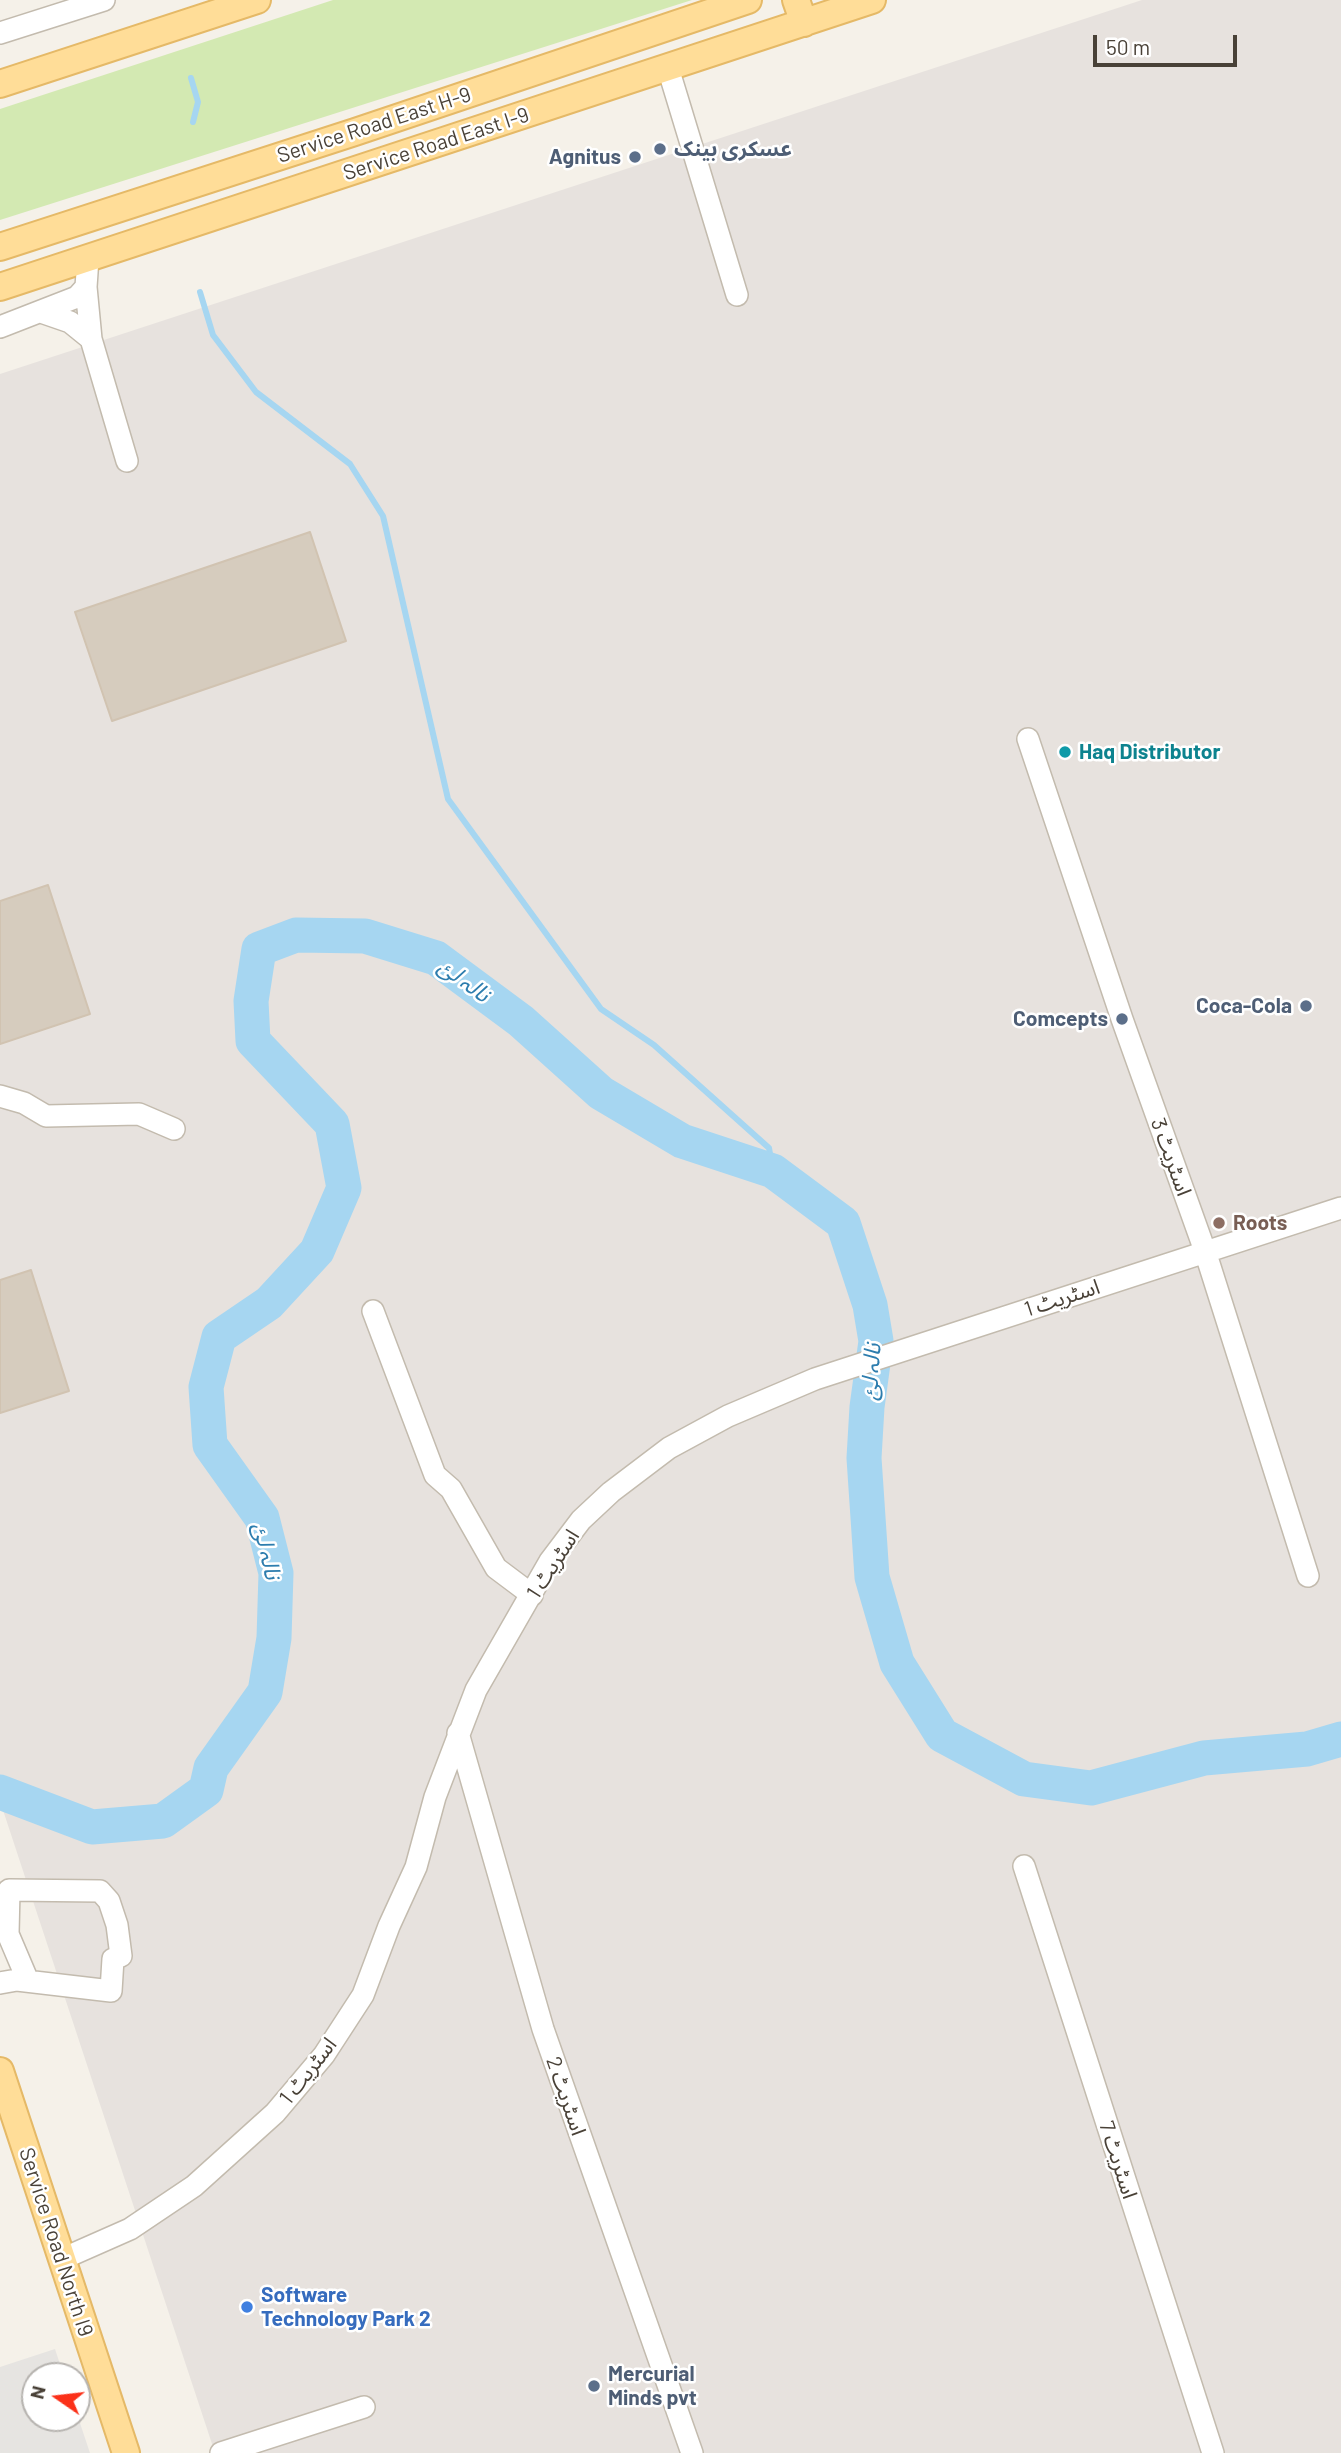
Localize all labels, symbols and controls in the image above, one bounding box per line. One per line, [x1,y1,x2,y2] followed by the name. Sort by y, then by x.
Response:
[1096,21,1240,65] scale bar
[1106,34,1150,59] text: 50 m
[274,82,474,168] street label: Service Road East H-9
[340,102,532,186] street label: Service Road East I-9
[674,136,792,162] place label: عسکری بینک
[652,141,668,157] marker: عسکری بینک
[549,144,621,170] place label: Agnitus
[627,149,643,165] marker: Agnitus
[1079,739,1221,765] place label: Haq Distributor
[1057,744,1073,760] marker: Haq Distributor
[433,952,495,1008] water label: نالہ لئ
[1196,993,1292,1019] place label: Coca-Cola
[1298,998,1314,1014] marker: Coca-Cola
[1013,1006,1108,1032] place label: Comcepts
[1114,1011,1130,1027] marker: Comcepts
[1145,1115,1197,1199] street label: اسٹریٹ 3
[1233,1210,1287,1236] place label: Roots
[1211,1215,1227,1231] marker: Roots
[1021,1274,1103,1322] street label: اسٹریٹ 1
[855,1342,887,1402] water label: نالہ لئ
[247,1520,287,1582] water label: نالہ لئ
[521,1525,585,1603] street label: اسٹریٹ 1
[274,2033,342,2109] street label: اسٹریٹ 1
[541,2053,591,2139] street label: اسٹریٹ 2
[1094,2118,1142,2202] street label: اسٹریٹ 7
[14,2144,98,2340] street label: Service Road North I9
[261,2282,431,2332] place label: Software Technology Park 2
[239,2299,255,2315] marker: Software Technology Park 2
[608,2361,697,2411] place label: Mercurial Minds pvt
[21,2362,91,2432] north arrow
[586,2378,602,2394] marker: Mercurial Minds pvt
[24,2383,50,2401] text: N

